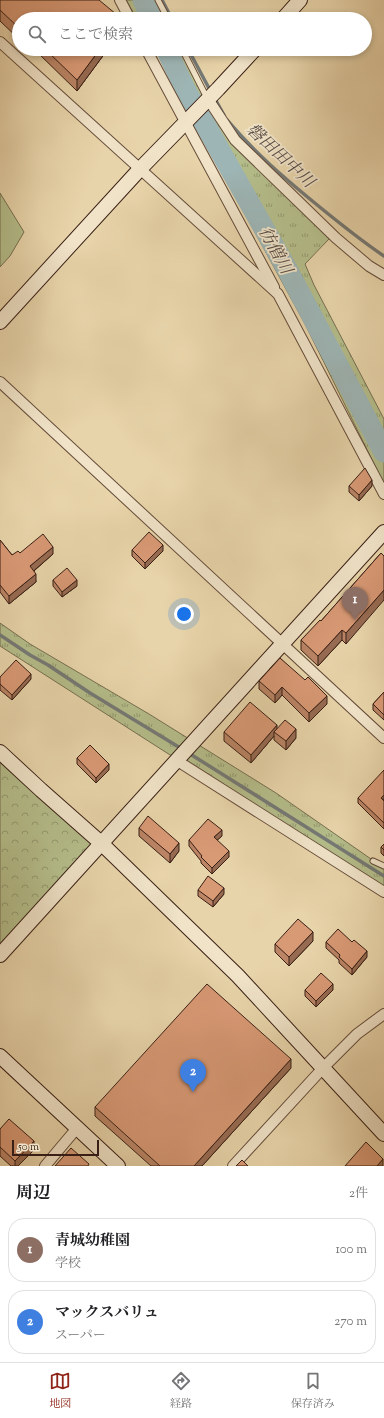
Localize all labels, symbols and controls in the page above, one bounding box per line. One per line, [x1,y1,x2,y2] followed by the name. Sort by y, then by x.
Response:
[12,12,372,56] search box
[26,23,48,45] icon: search
[58,25,133,46] text: ここで検索
[240,119,320,196] water label: 磐田田中川
[251,223,298,281] water label: 彷僧川
[342,587,368,620] pin: 1
[174,604,194,624] your location
[180,1059,206,1092] pin: 2
[12,1138,99,1157] scale bar
[18,1139,39,1155] text: 50 m
[16,1182,50,1206] text: 周辺
[349,1185,368,1203] text: 2件
[55,1231,130,1252] text: 青城幼稚園
[28,1241,32,1259] text: 1
[335,1241,367,1259] text: 100 m
[55,1255,81,1273] text: 学校
[55,1303,159,1324] text: マックスバリュ
[27,1313,33,1331] text: 2
[334,1313,367,1331] text: 270 m
[55,1327,106,1345] text: スーパー
[49,1370,71,1412] tab: 地図
[170,1370,192,1412] tab: 経路
[291,1370,335,1412] tab: 保存済み

